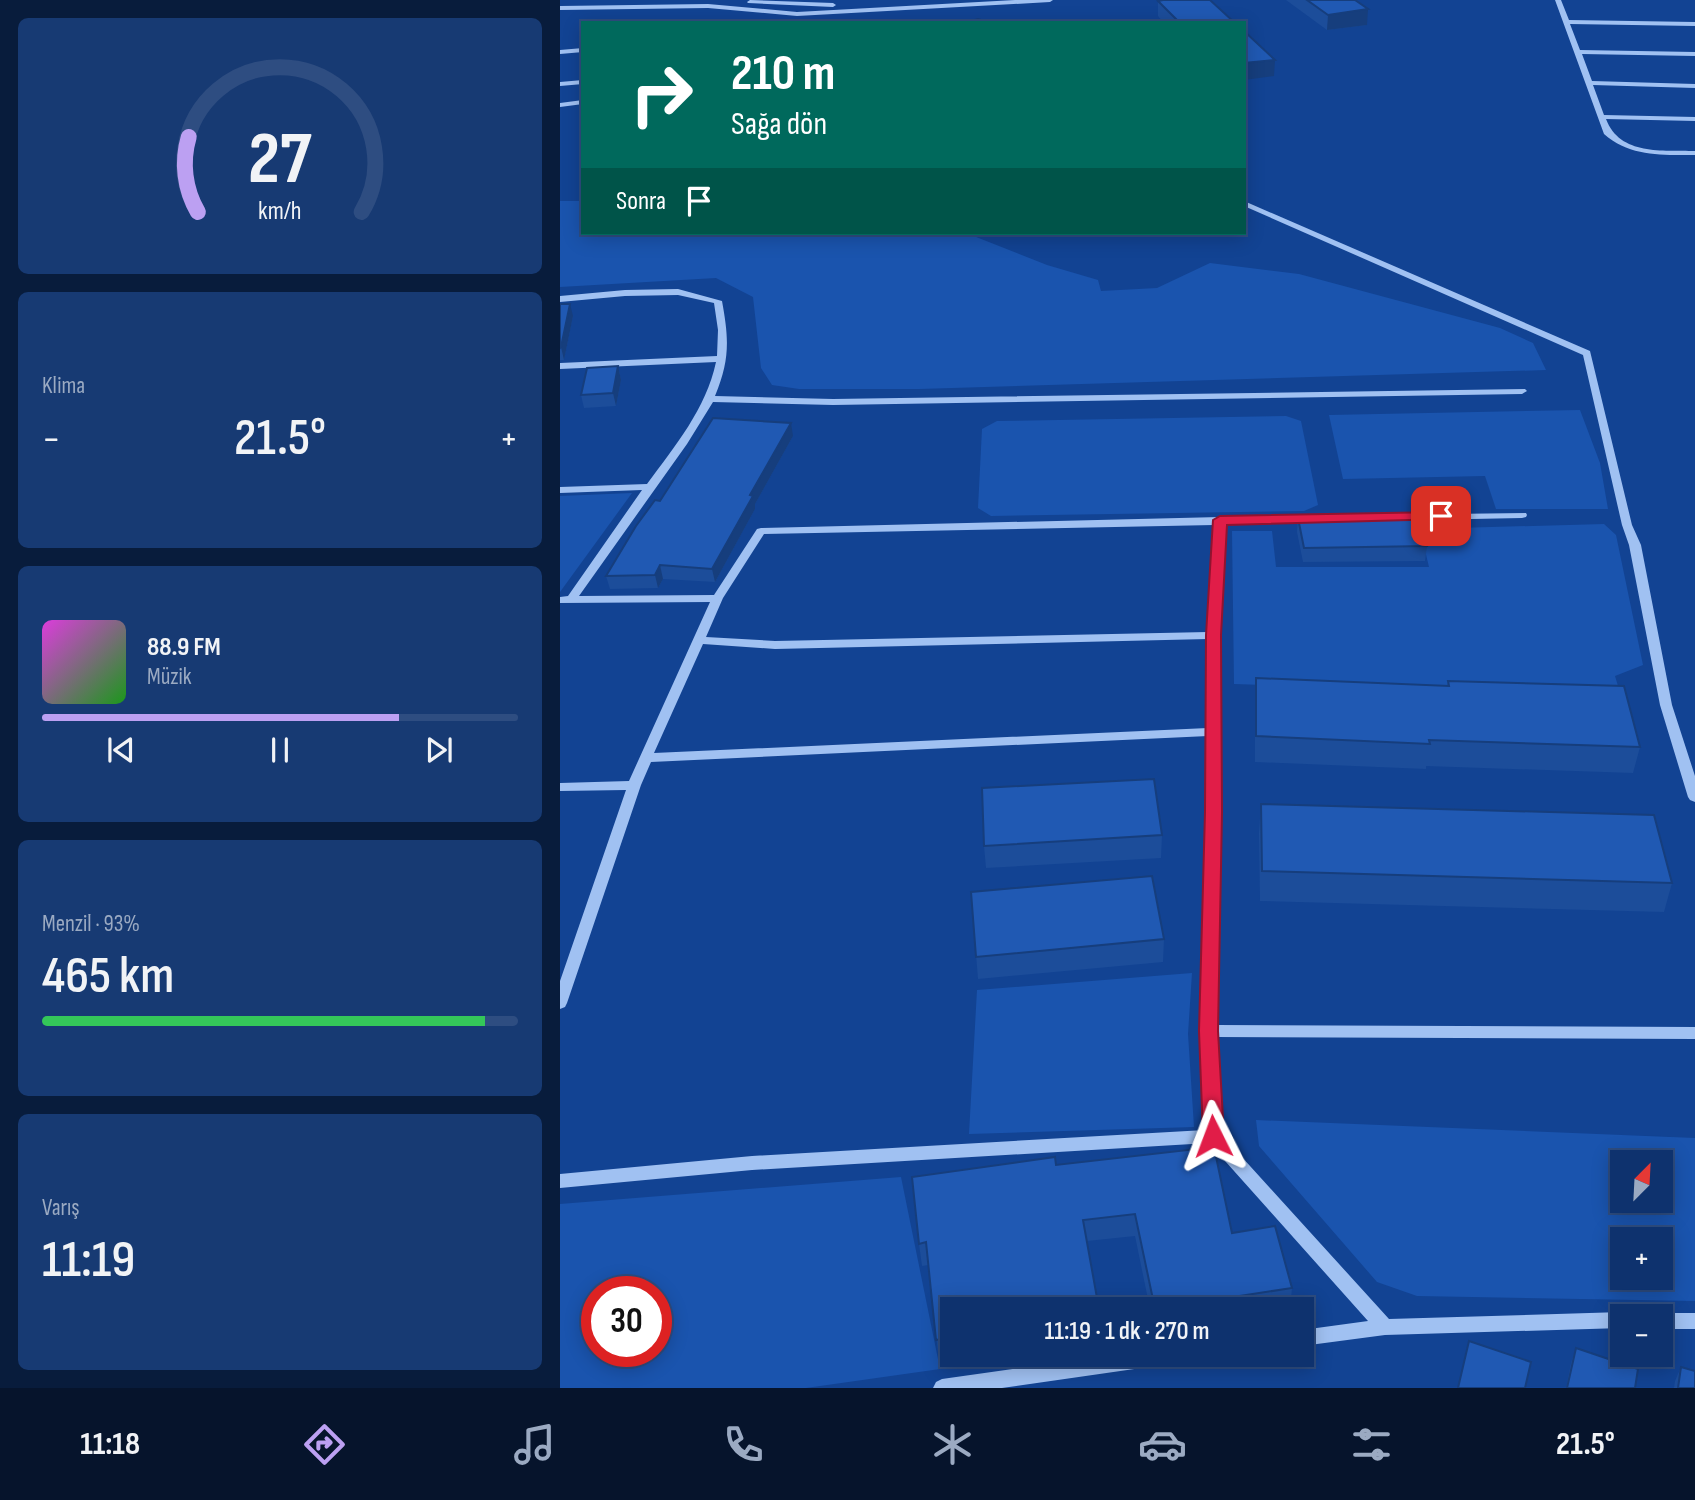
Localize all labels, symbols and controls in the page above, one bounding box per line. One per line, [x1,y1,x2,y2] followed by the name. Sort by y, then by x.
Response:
[731,45,835,104] text: 210 m
[616,49,707,140] icon: right
[731,105,827,144] text: Sağa dön
[248,116,312,204] text: 27
[680,182,718,220] icon: arrive
[616,186,666,217] text: Sonra
[258,196,302,227] text: km/h
[42,372,85,400] text: Klima
[234,407,326,470] text: 21.5°
[42,417,61,462] text: −
[499,417,518,462] text: +
[1411,486,1471,546] pin
[1422,497,1460,535] icon: arrive
[147,632,221,663] text: 88.9 FM
[147,663,192,691] text: Müzik
[102,731,140,769] icon: previous
[261,731,299,769] icon: pause
[420,731,458,769] icon: next
[42,910,140,938] text: Menzil · 93%
[42,945,174,1008] text: 465 km
[1176,1099,1250,1173] position arrow
[1610,1150,1673,1213] north arrow
[1610,1150,1673,1367] map controls
[42,1194,80,1222] text: Varış
[1610,1227,1673,1290] button: +
[42,1229,135,1292] text: 11:19
[581,1276,672,1367] speed limit sign: 30
[1610,1304,1673,1367] button: −
[1044,1316,1210,1347] text: 11:19 · 1 dk · 270 m
[300,1420,349,1469] icon: directions
[510,1420,559,1469] icon: music
[719,1420,768,1469] icon: phone
[928,1420,977,1469] icon: climate
[1138,1420,1187,1469] icon: car
[1347,1420,1396,1469] icon: filters
[80,1425,140,1464] text: 11:18
[1556,1425,1615,1464] text: 21.5°

